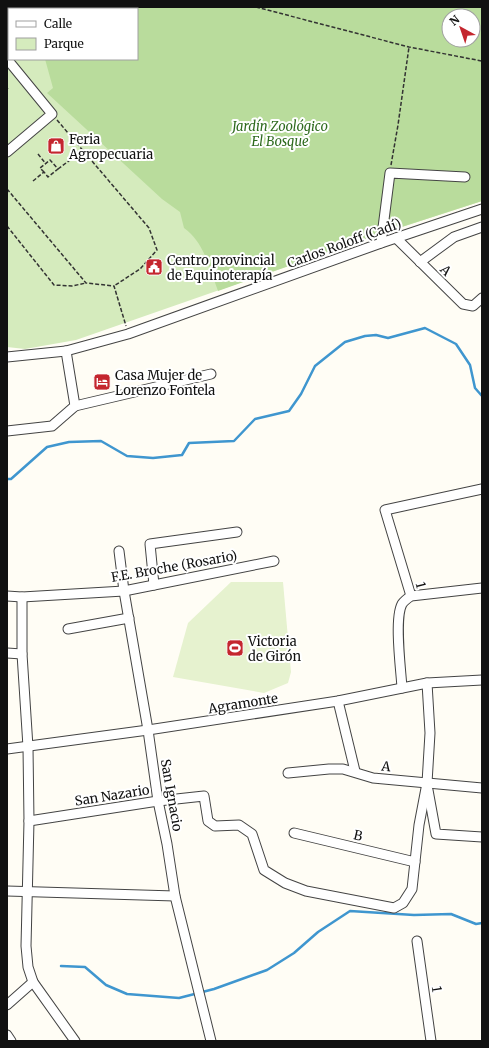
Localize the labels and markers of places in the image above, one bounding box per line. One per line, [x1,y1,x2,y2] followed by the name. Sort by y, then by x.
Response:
[68,131,153,163] place label: Feria Agropecuaria
[46,136,66,156] shop icon: Feria Agropecuaria
[167,252,275,284] place label: Centro provincial de Equinoterapía
[144,257,164,277] public building icon: Centro provincial de Equinoterapía
[115,367,215,399] place label: Casa Mujer de Lorenzo Fontela
[92,372,112,392] hotel icon: Casa Mujer de Lorenzo Fontela
[247,633,301,665] place label: Victoria de Girón
[225,638,245,658] sports icon: Victoria de Girón

